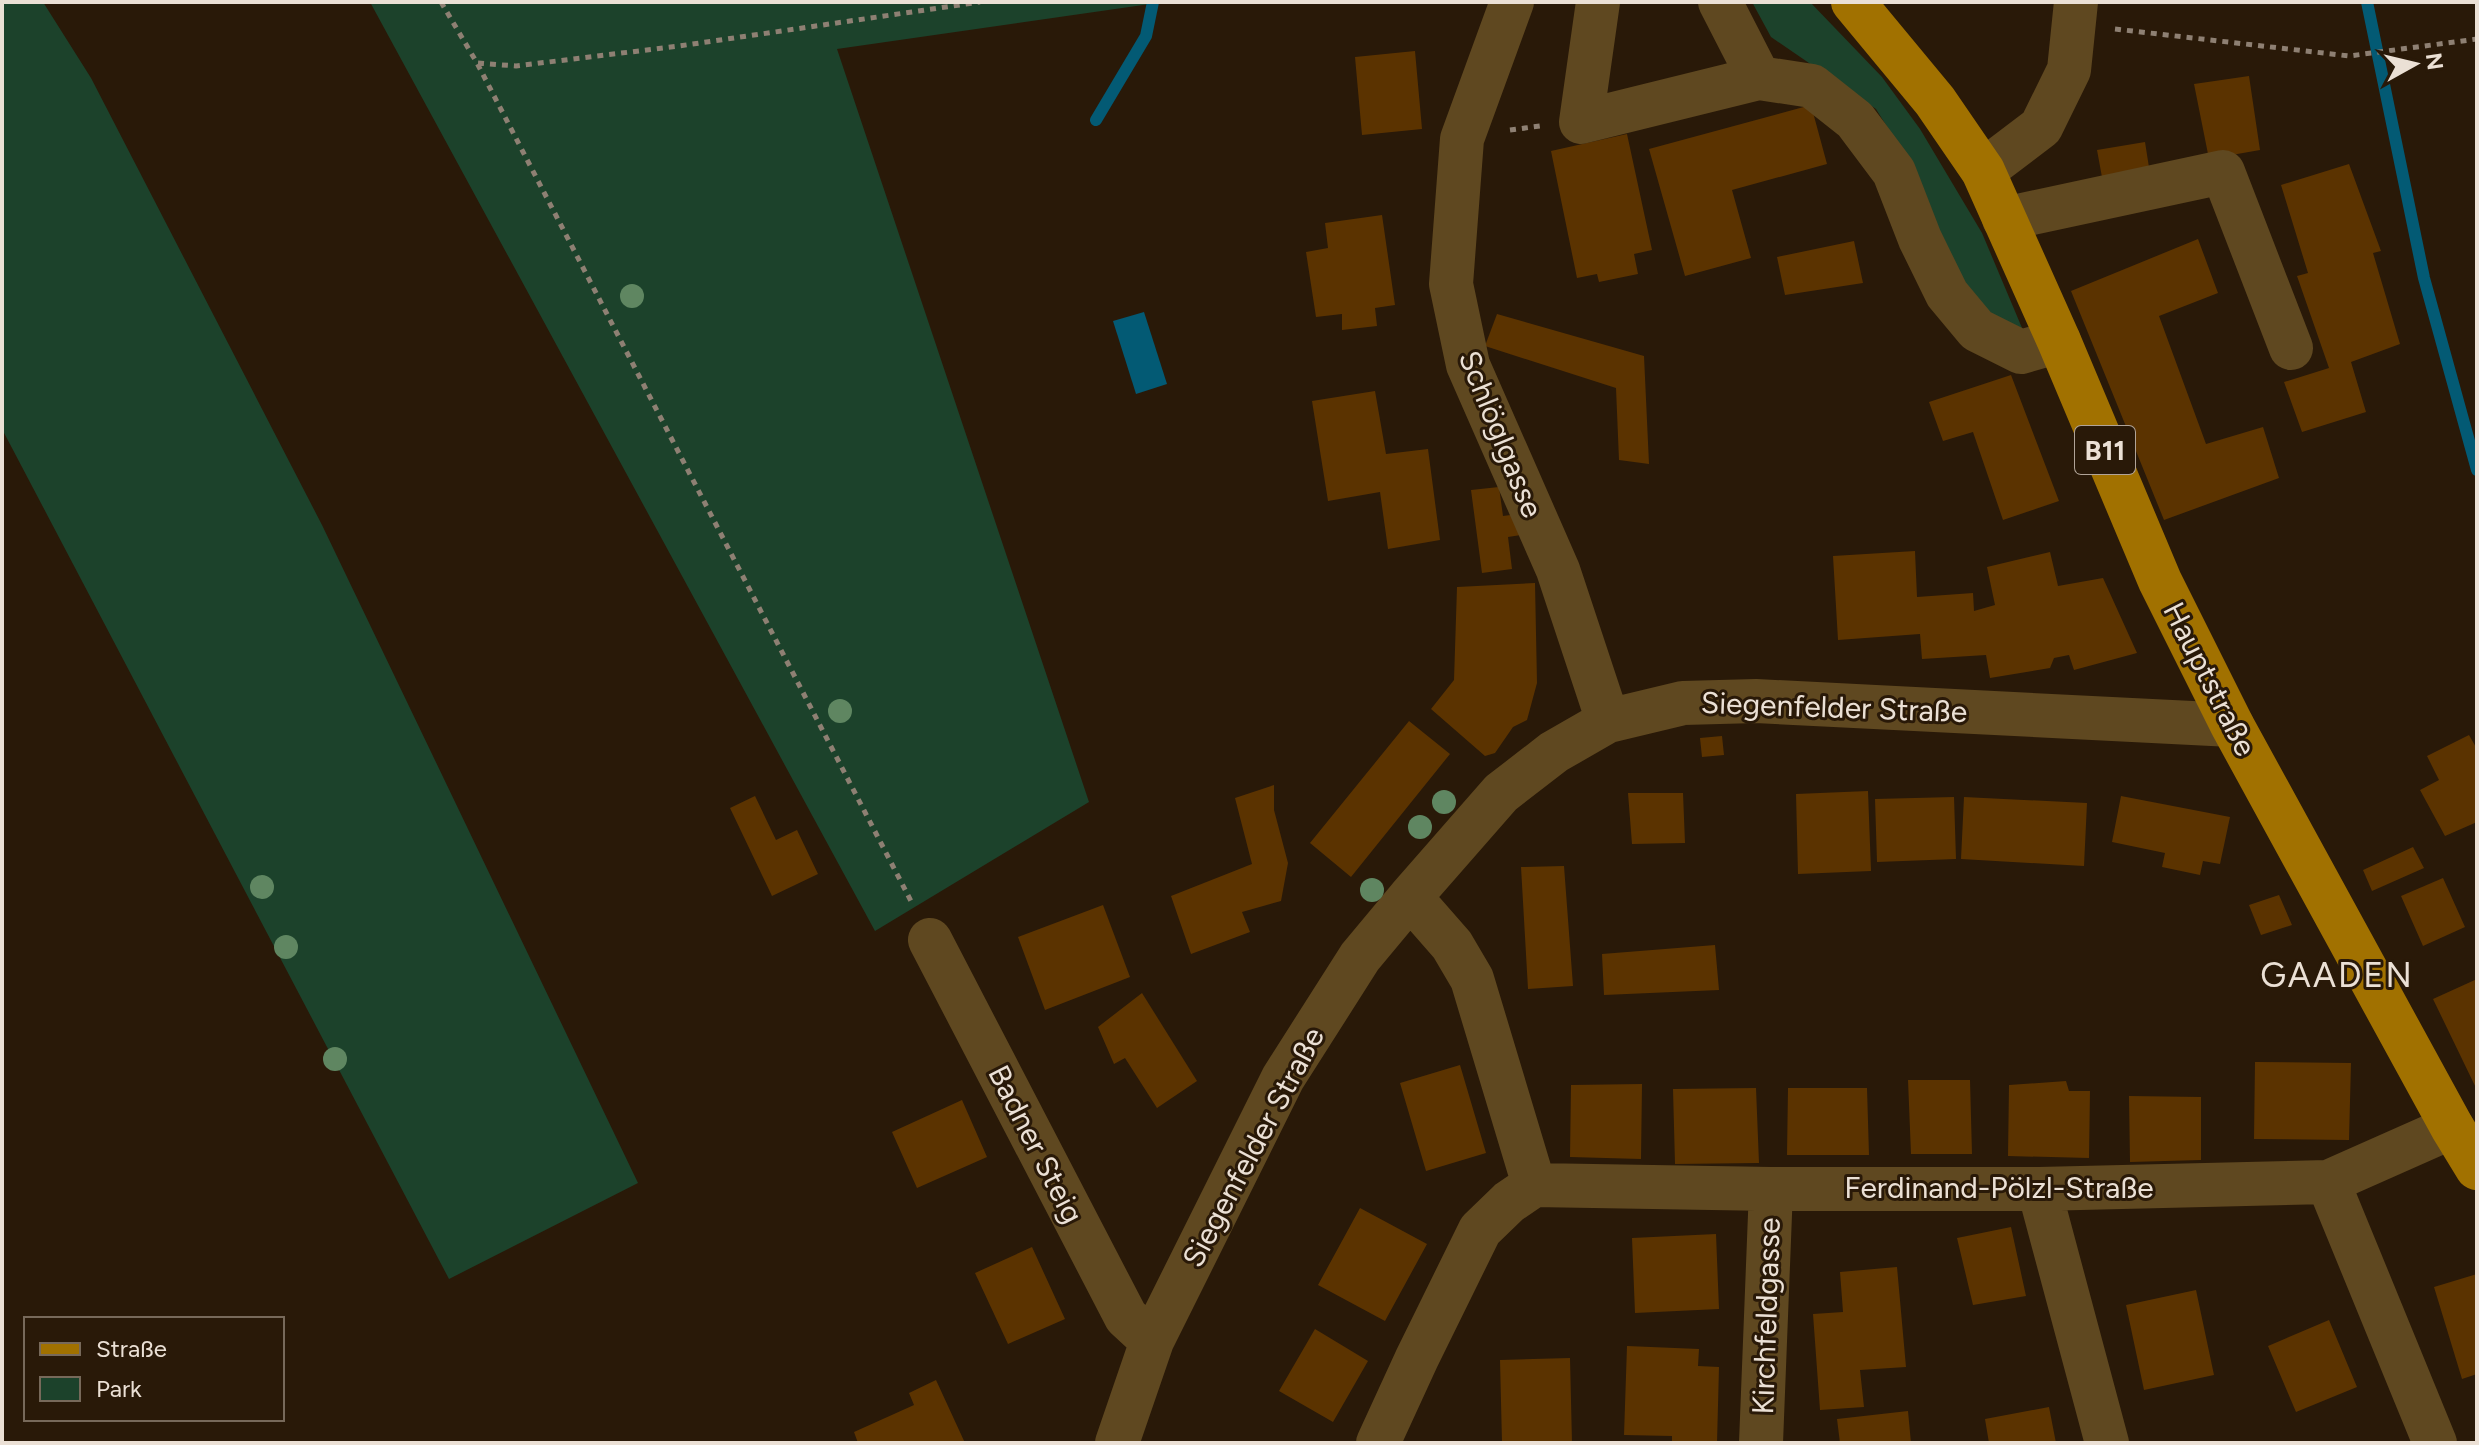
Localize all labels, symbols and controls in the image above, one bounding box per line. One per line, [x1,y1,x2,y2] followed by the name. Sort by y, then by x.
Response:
[2375,24,2455,104] north arrow
[2420,51,2449,72] text: N
[1451,345,1551,523] street label: Schlöglgasse
[2075,426,2135,474] road number: B11
[2155,596,2265,762] street label: Hauptstraße
[1700,684,1968,730] street label: Siegenfelder Straße
[2260,955,2414,996] district label: GAADEN
[1174,1021,1332,1273] street label: Siegenfelder Straße
[980,1059,1092,1229] street label: Badner Steig
[1844,1169,2154,1206] street label: Ferdinand-Pölzl-Straße
[1744,1217,1788,1415] street label: Kirchfeldgasse
[24,1317,284,1421] legend
[96,1334,167,1363] text: Straße
[96,1374,142,1403] text: Park

